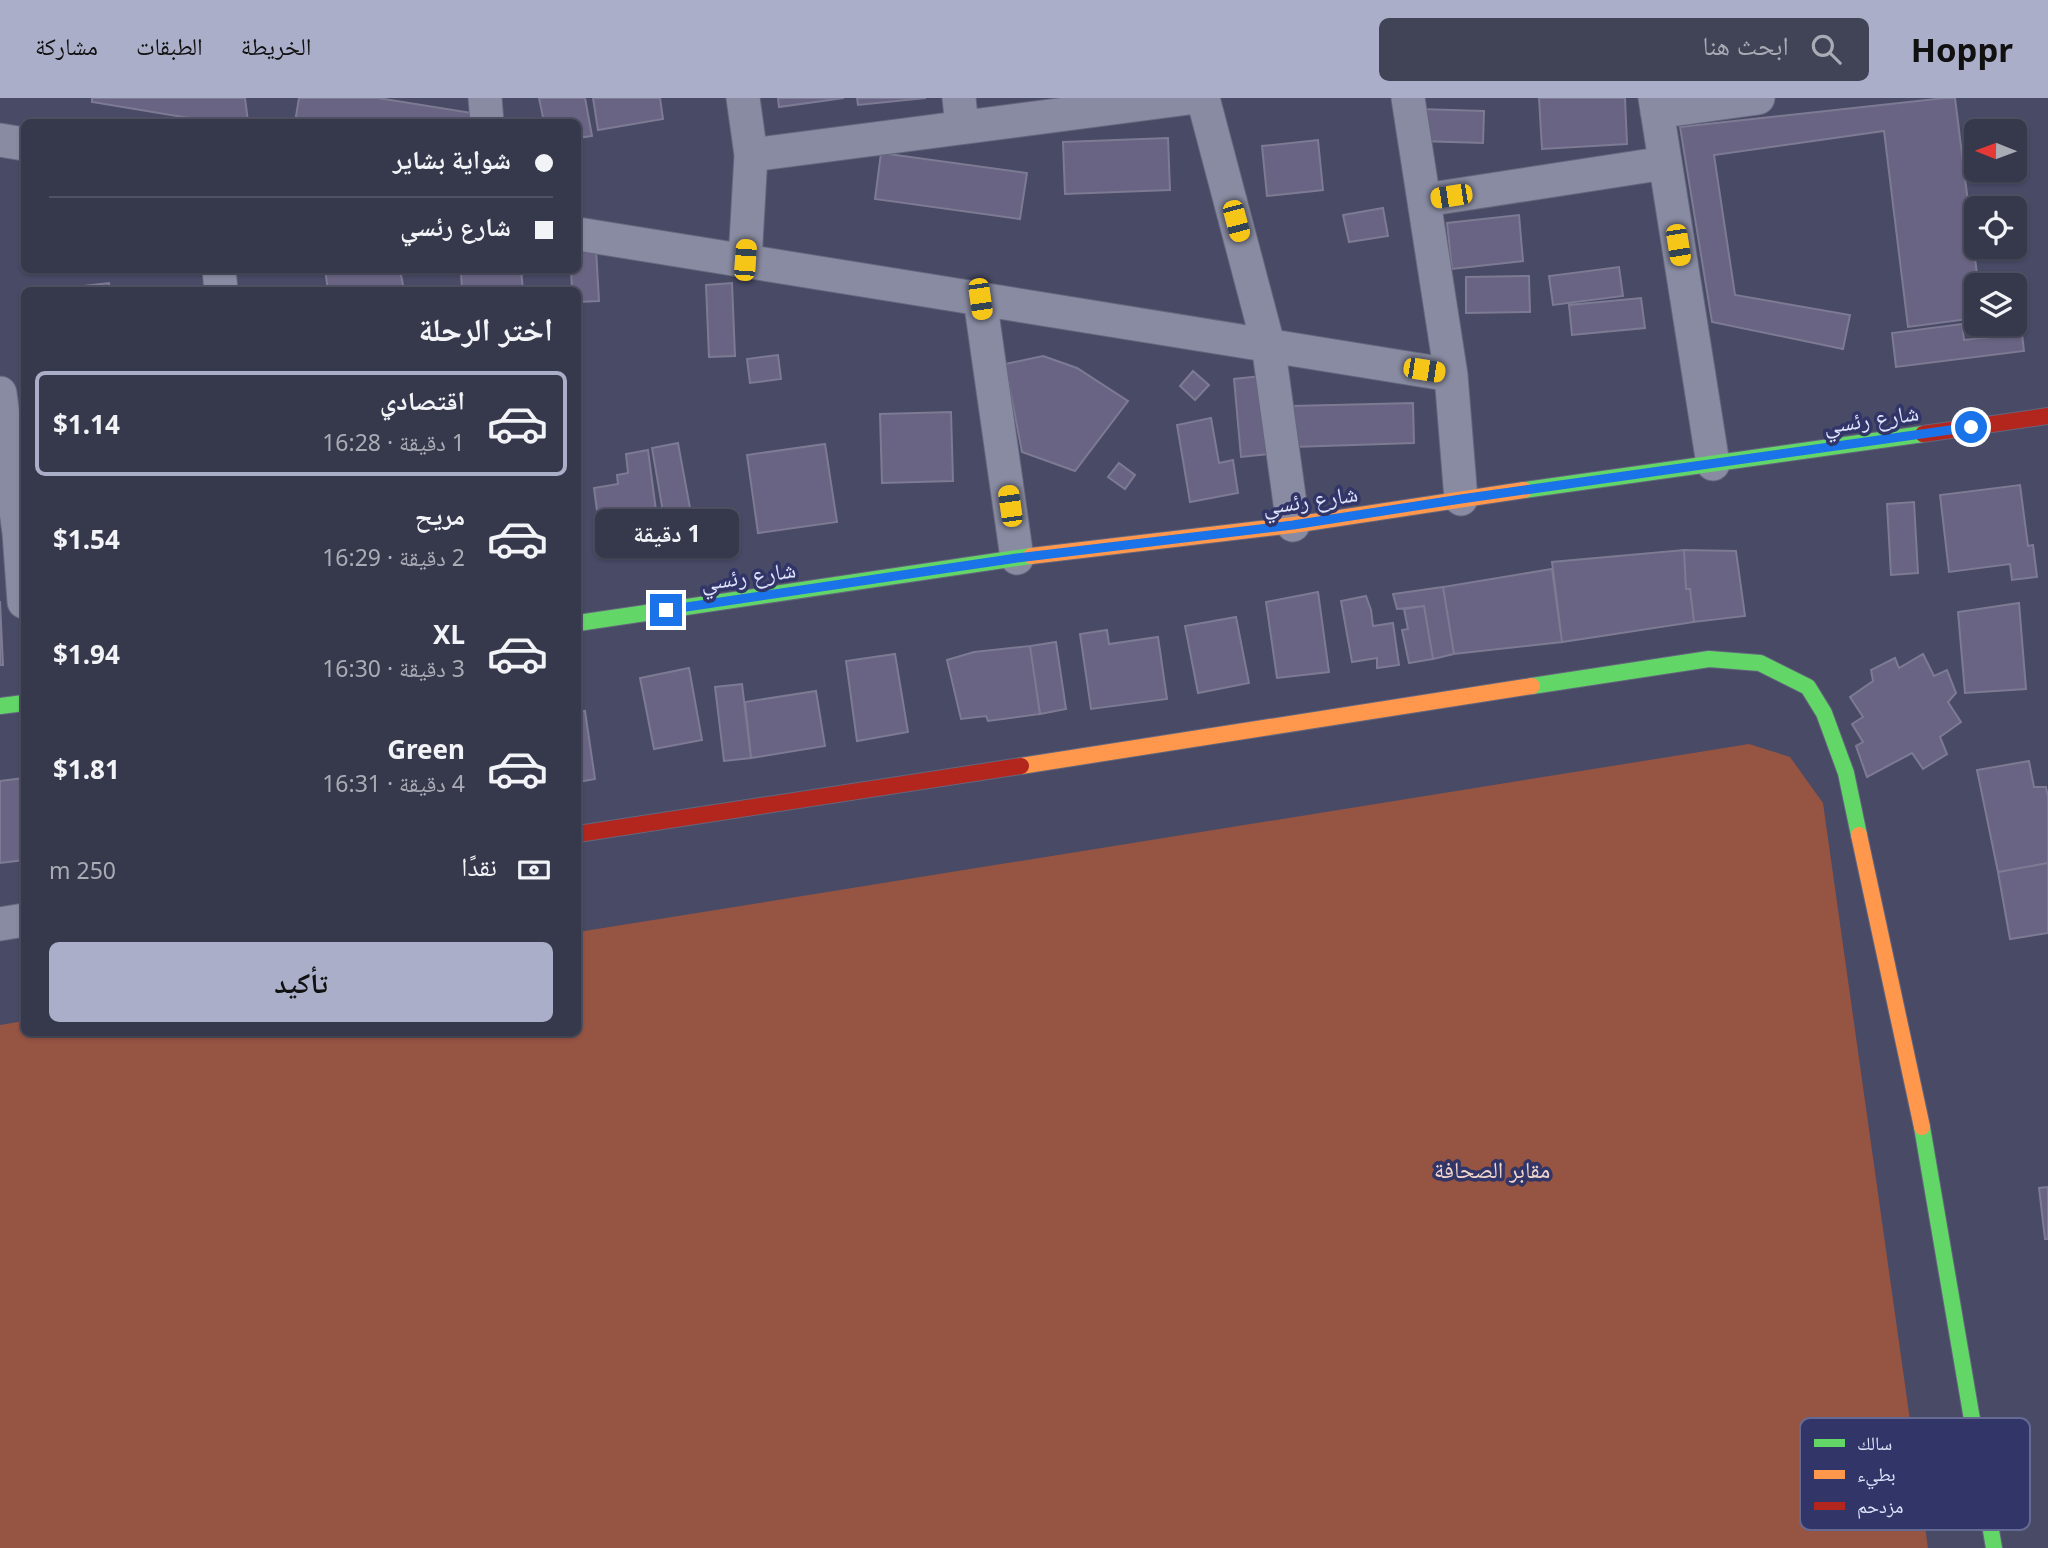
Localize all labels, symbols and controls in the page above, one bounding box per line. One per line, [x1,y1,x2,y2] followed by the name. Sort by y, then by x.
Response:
[1379,18,1869,81] search box
[1703,27,1789,63] text: ابحث هنا
[1911,27,2013,72] text: Hoppr
[35,29,98,62] text: مشاركة
[136,29,203,62] text: الطبقات
[241,29,311,62] text: الخريطة
[1807,30,1845,68] icon: search
[1964,119,2026,182] north arrow
[1964,119,2027,336] map controls
[393,141,511,177] text: شواية بشاير
[1429,182,1474,210] car
[1964,196,2027,259] button: locate
[1221,198,1252,244] car
[400,208,511,244] text: شارع رئسي
[1665,223,1692,267] car
[734,238,757,282] car
[1964,273,2027,336] button: layers
[967,277,994,321] car
[418,307,553,350] text: اختر الرحلة
[1402,356,1447,384] car
[380,382,465,418] text: اقتصادي
[486,392,549,455] icon: car
[1821,395,1921,444] street label: شارع رئسي
[53,406,120,442] text: $1.14
[1955,411,1987,443] route start
[322,426,465,458] text: 1 دقيقة · 16:28
[1260,476,1360,525] street label: شارع رئسي
[997,484,1024,528] car
[415,497,465,533] text: مريح
[486,507,549,570] icon: car
[594,508,738,558] callout: 1 دقيقة
[633,517,701,549] text: 1 دقيقة
[53,521,120,557] text: $1.54
[322,541,465,573] text: 2 دقيقة · 16:29
[698,552,798,601] street label: شارع رئسي
[650,594,682,626] route end
[433,616,465,652] text: XL
[486,622,549,685] icon: car
[53,636,120,672] text: $1.94
[322,652,465,684] text: 3 دقيقة · 16:30
[387,731,465,767] text: Green
[486,737,549,800] icon: car
[53,751,120,787] text: $1.81
[322,767,465,799] text: 4 دقيقة · 16:31
[461,848,497,884] text: نقدًا
[515,851,553,889] icon: cash
[49,854,116,886] text: 250 m
[49,942,553,1022] button: تأكيد
[1434,1153,1550,1185] park label: مقابر الصحافة
[1800,1418,2030,1530] legend
[1857,1430,1892,1456] text: سالك
[1857,1461,1896,1490] text: بطيء
[1857,1493,1903,1519] text: مزدحم

